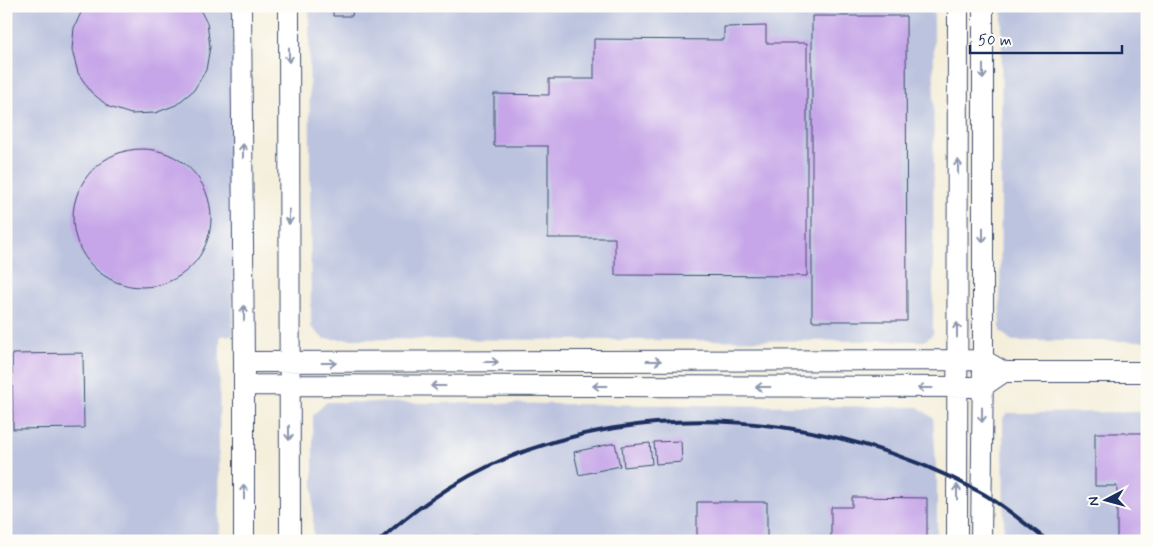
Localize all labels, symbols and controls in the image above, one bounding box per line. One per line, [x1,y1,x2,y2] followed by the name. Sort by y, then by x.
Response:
[970,22,1123,54] scale bar
[978,31,1012,51] text: 50 m
[284,46,294,63] one-way arrow
[978,64,988,80] one-way arrow
[238,143,248,160] one-way arrow
[953,159,963,176] one-way arrow
[284,209,294,225] one-way arrow
[978,226,988,243] one-way arrow
[239,306,248,322] one-way arrow
[952,322,962,338] one-way arrow
[646,356,662,366] one-way arrow
[483,357,499,367] one-way arrow
[320,358,337,368] one-way arrow
[430,381,446,390] one-way arrow
[592,381,608,391] one-way arrow
[755,382,771,392] one-way arrow
[917,383,934,393] one-way arrow
[977,406,987,423] one-way arrow
[284,425,294,441] one-way arrow
[1080,474,1130,524] north arrow
[239,484,249,500] one-way arrow
[952,484,962,500] one-way arrow
[1085,496,1104,507] text: N

